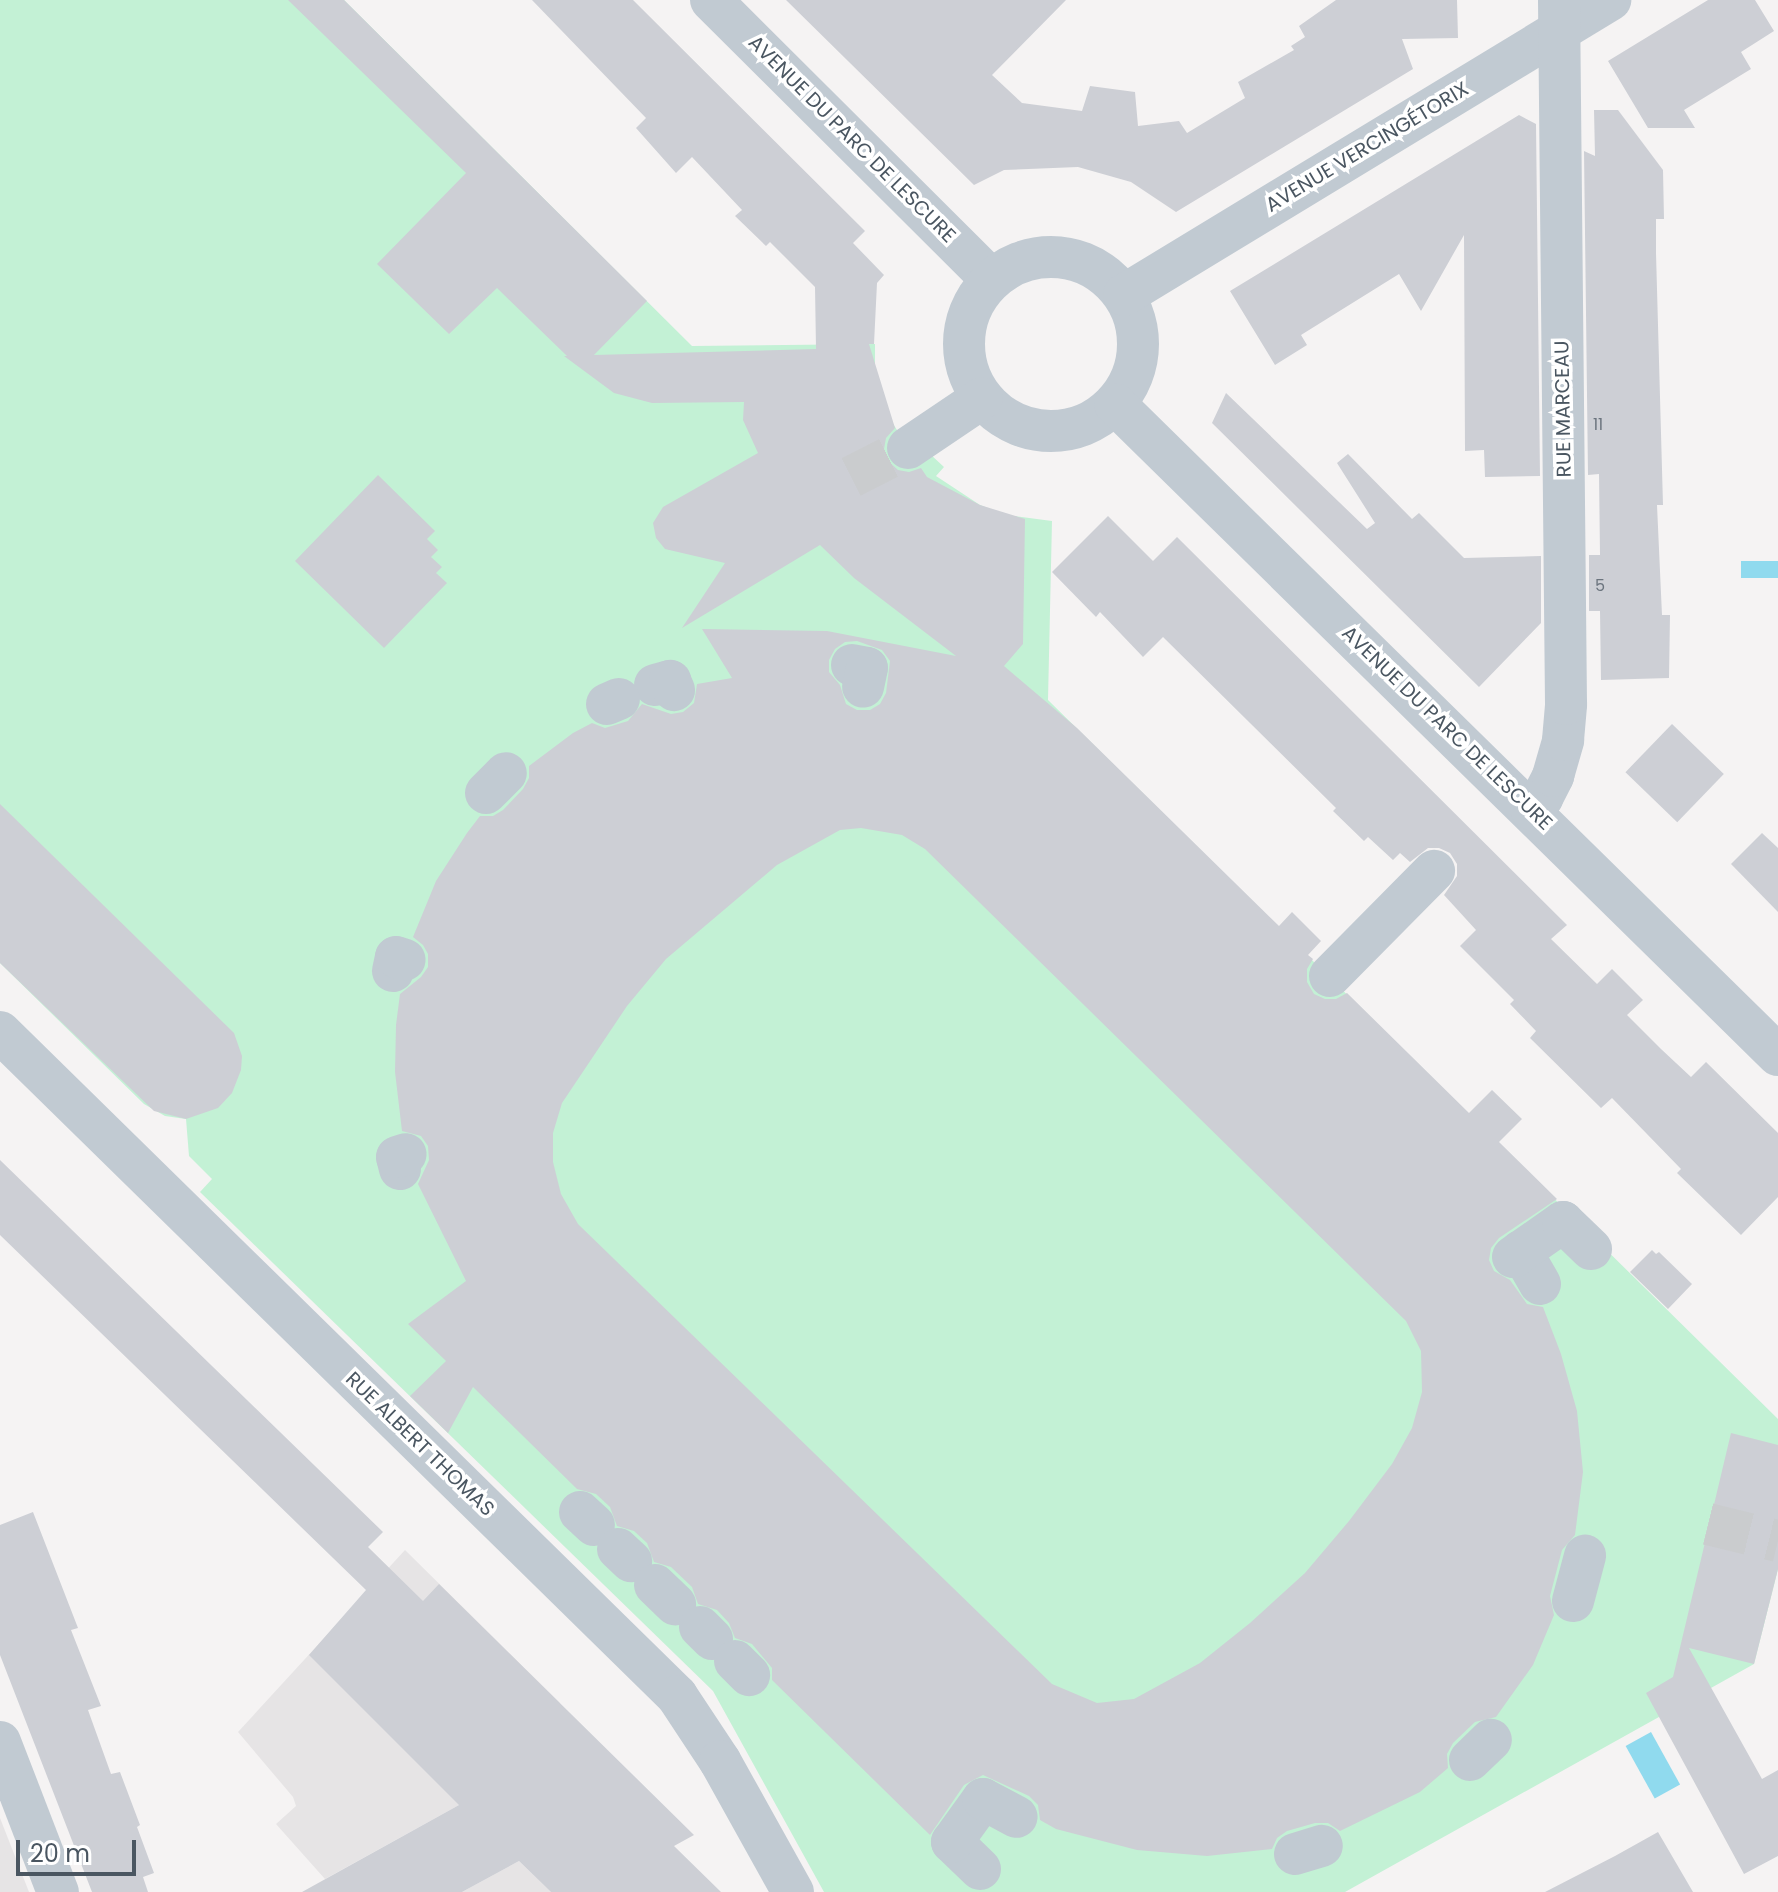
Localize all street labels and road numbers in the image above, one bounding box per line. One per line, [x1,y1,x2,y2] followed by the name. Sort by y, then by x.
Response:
[743,30,961,248] street label: AVENUE DU PARC DE LESCURE
[1261,77,1473,217] street label: AVENUE VERCINGÉTORIX
[1550,340,1576,478] street label: RUE MARCEAU
[1337,621,1557,835] street label: AVENUE DU PARC DE LESCURE
[341,1367,499,1521] street label: RUE ALBERT THOMAS

